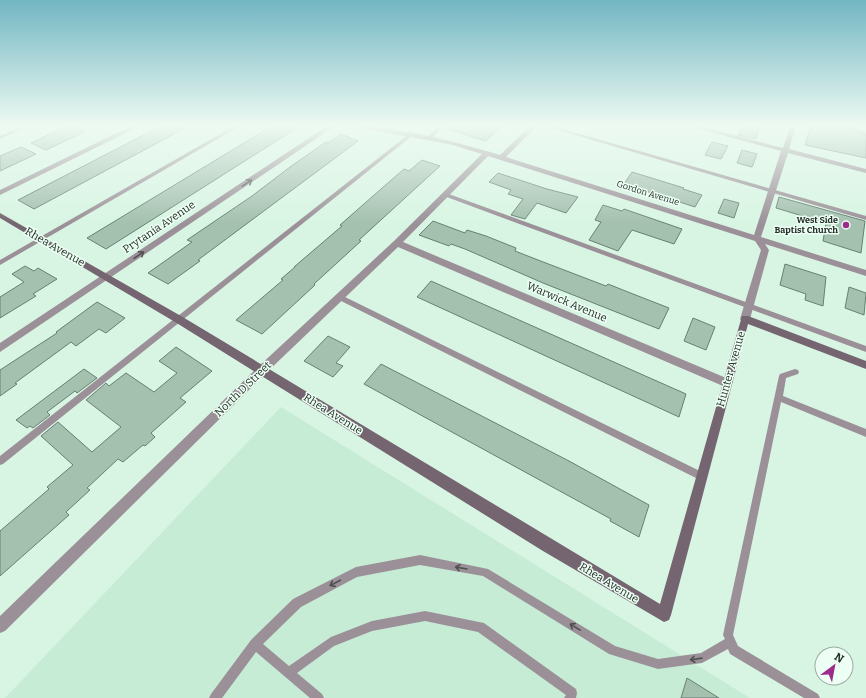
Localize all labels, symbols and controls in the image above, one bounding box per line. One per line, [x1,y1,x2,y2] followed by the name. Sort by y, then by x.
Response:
[242,179,253,187] one-way arrow
[615,179,681,207] street label: Gordon Avenue
[120,198,198,256] street label: Prytania Avenue
[774,215,838,235] place label: West Side Baptist Church
[841,220,851,230] marker: West Side Baptist Church
[23,225,87,269] street label: Rhea Avenue
[133,251,144,259] one-way arrow
[525,279,609,325] street label: Warwick Avenue
[714,330,748,408] street label: Hunter Avenue
[212,359,274,419] street label: North D Street
[301,391,365,437] street label: Rhea Avenue
[577,560,641,606] street label: Rhea Avenue
[454,563,467,571] one-way arrow
[329,580,341,587] one-way arrow
[569,622,581,630] one-way arrow
[814,646,854,686] north arrow
[832,650,847,666] text: N
[690,655,703,663] one-way arrow

